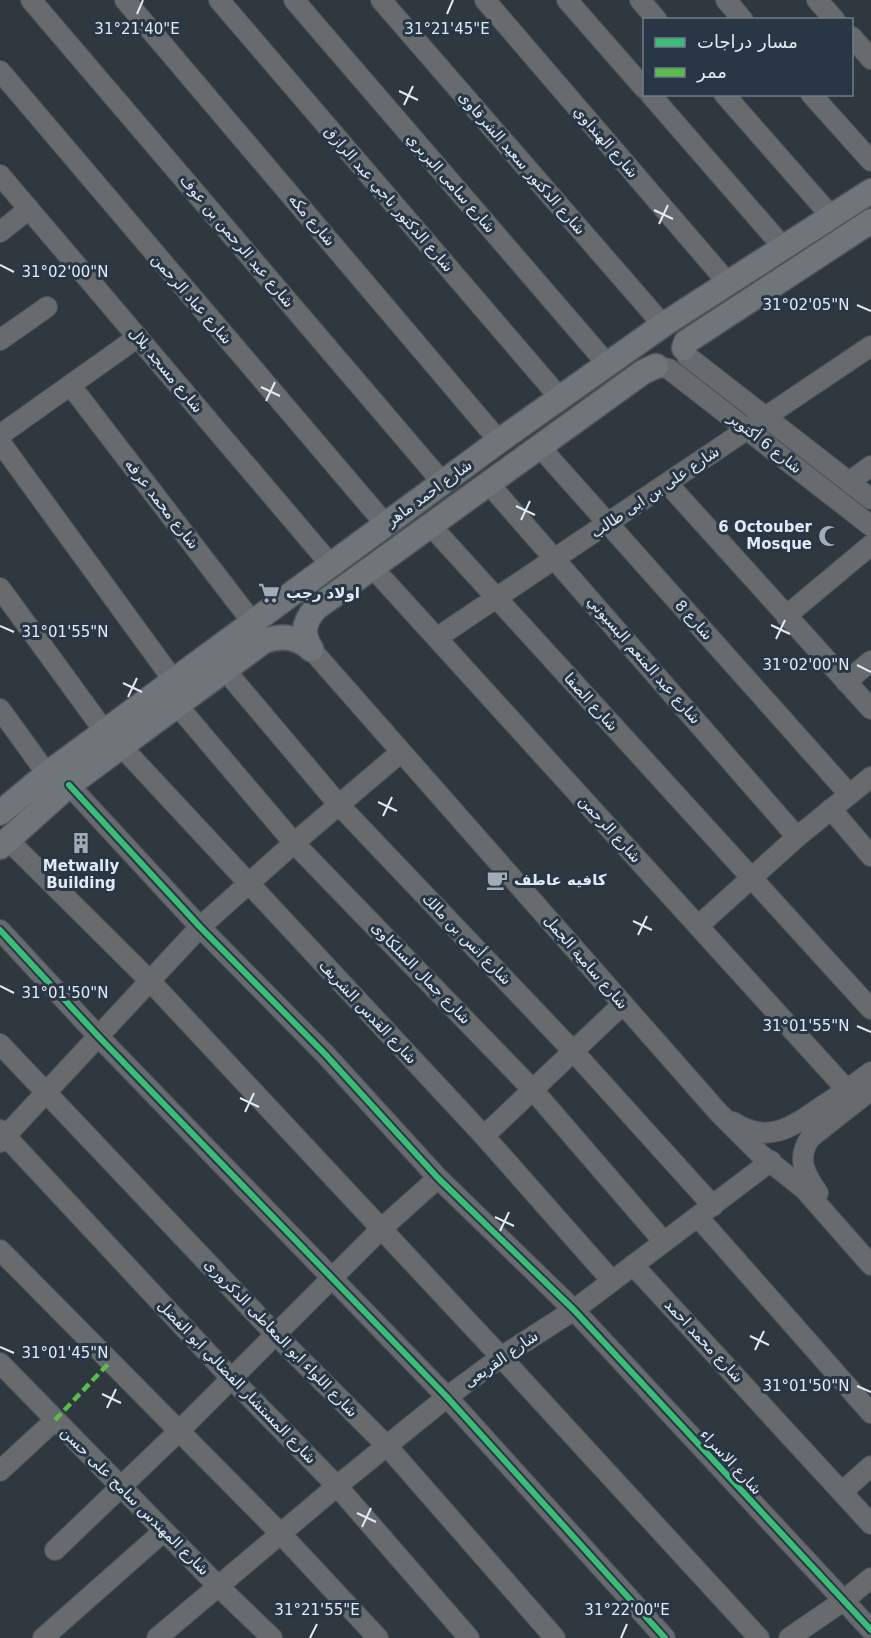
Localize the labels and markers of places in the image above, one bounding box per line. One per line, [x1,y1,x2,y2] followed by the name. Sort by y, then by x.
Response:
[718,518,813,553] place label: 6 Octouber Mosque
[817,524,841,548] mosque icon: 6 Octouber Mosque
[257,581,281,605] supermarket icon: اولاد رجب
[286,584,360,602] place label: اولاد رجب
[69,831,93,855] building icon: Metwally Building
[43,857,119,892] place label: Metwally Building
[485,868,509,892] cafe icon: كافيه عاطف
[514,871,607,889] place label: كافيه عاطف

